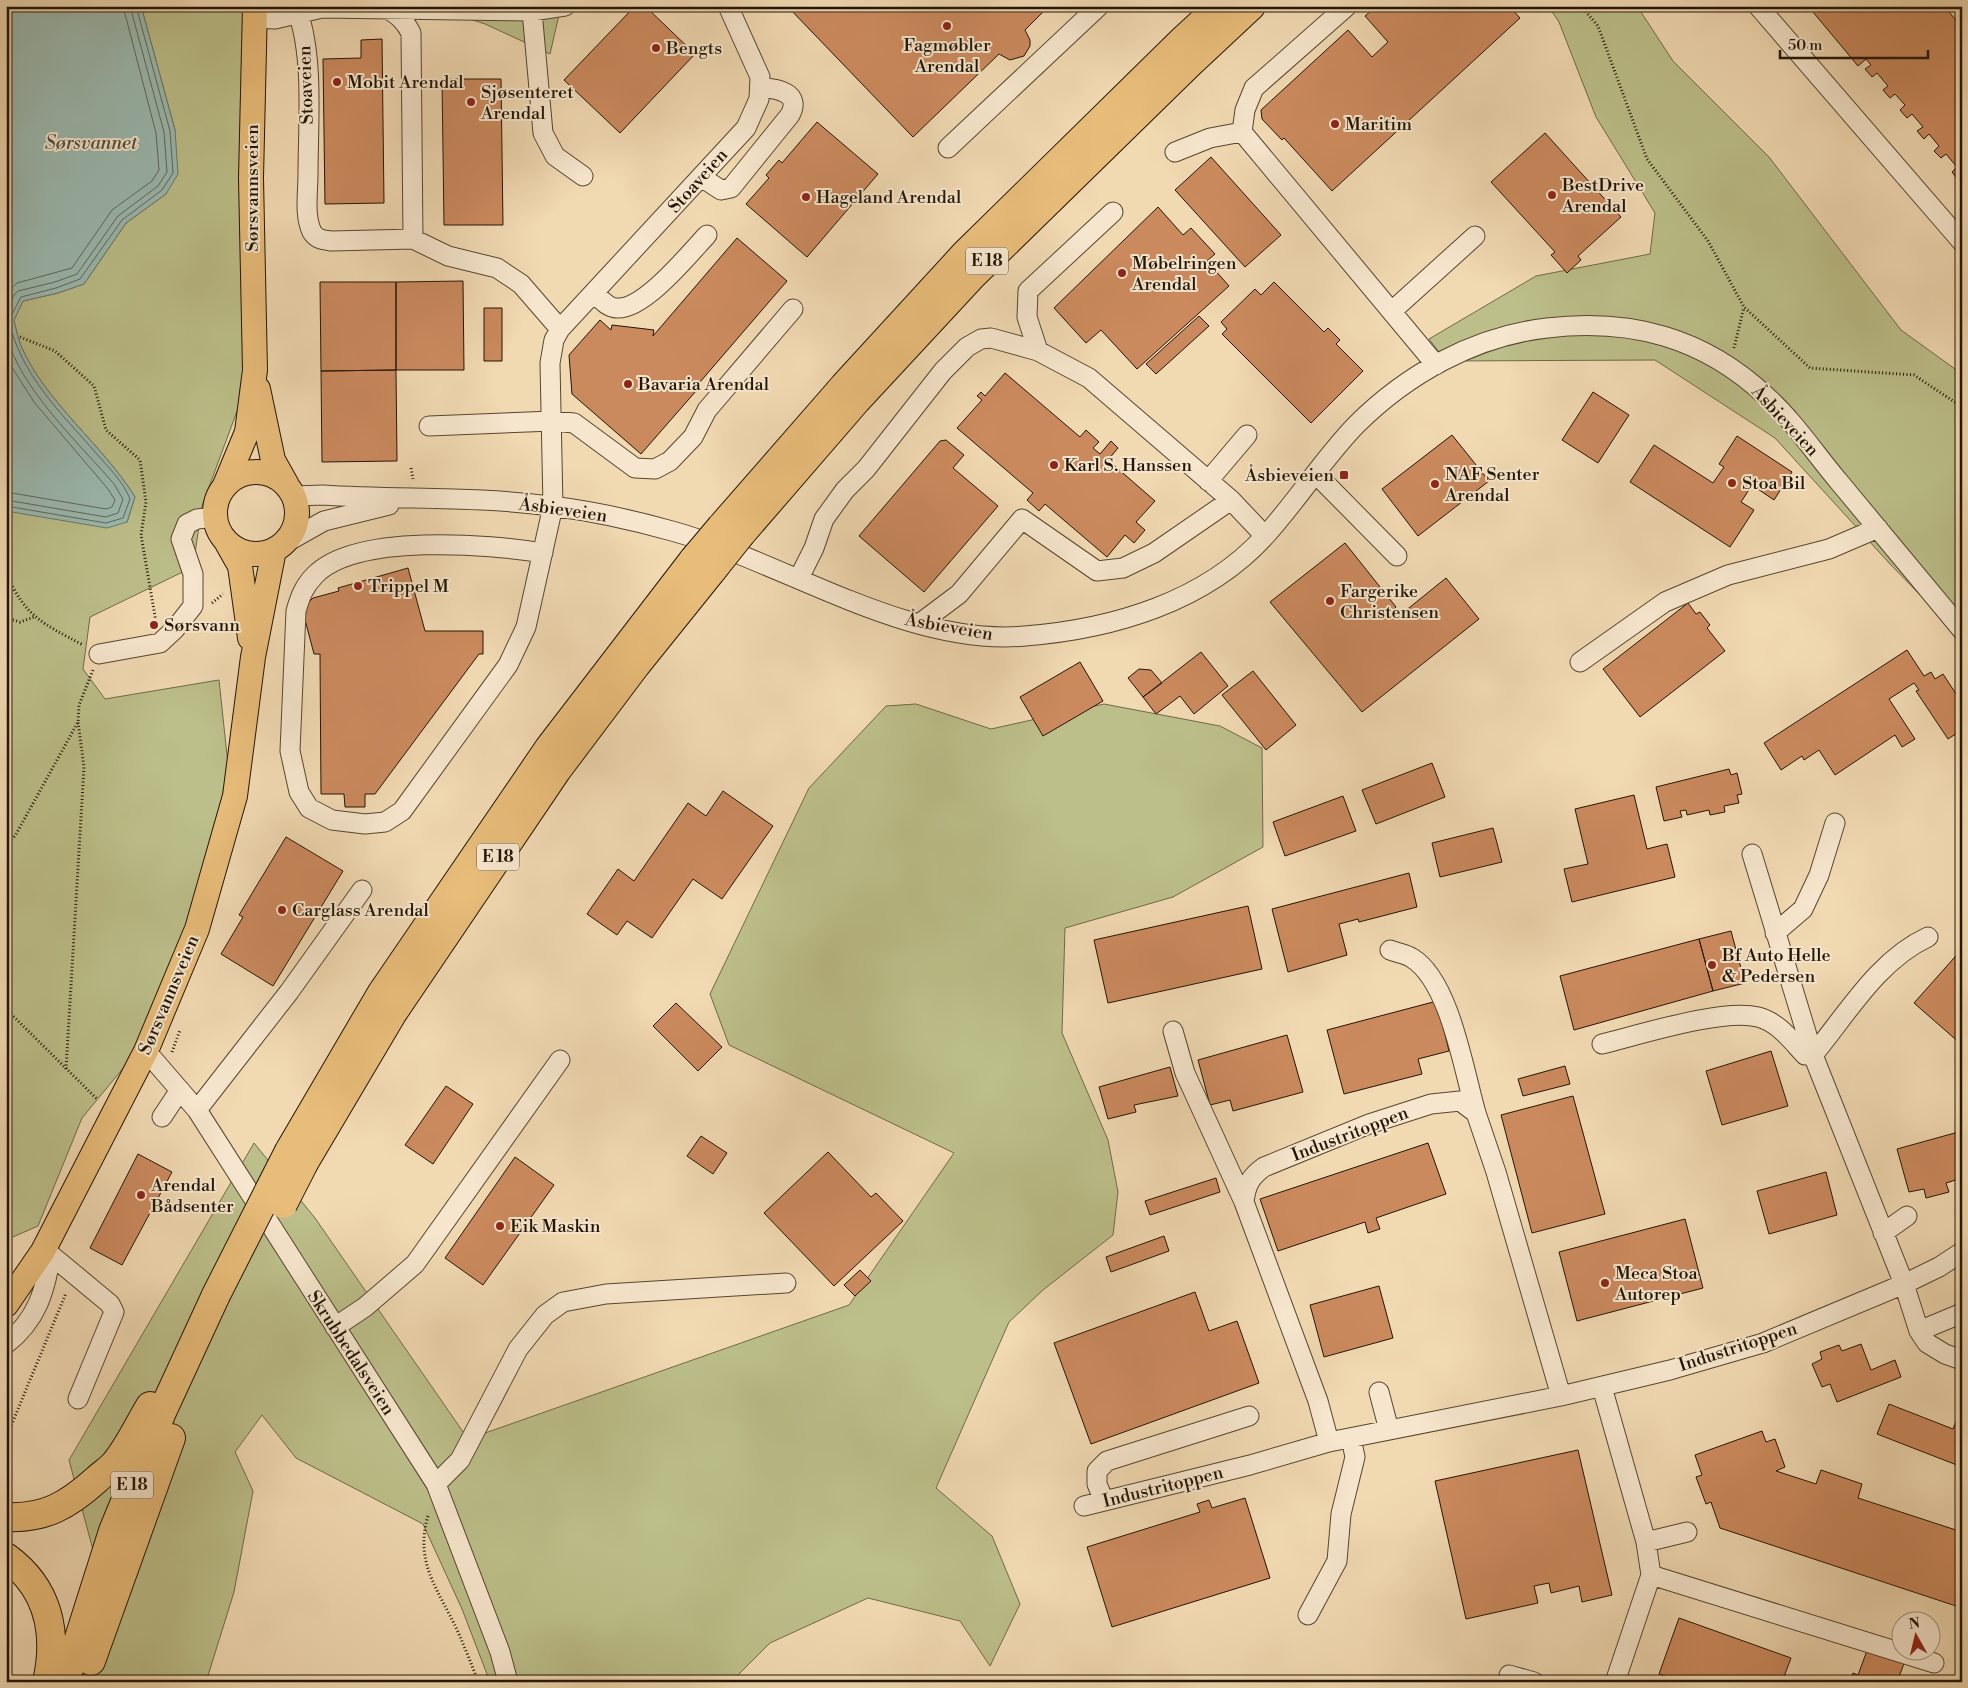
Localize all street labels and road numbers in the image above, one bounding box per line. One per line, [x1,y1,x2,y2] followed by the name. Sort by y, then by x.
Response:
[293,45,319,125] street label: Stoaveien
[241,124,264,252] street label: Sørsvannsveien
[663,144,733,218] street label: Stoaveien
[966,248,1008,274] road number: E 18
[1746,380,1824,462] street label: Åsbieveien
[516,492,609,528] street label: Åsbieveien
[902,608,995,646] street label: Åsbieveien
[477,844,519,870] road number: E 18
[133,931,205,1058] street label: Sørsvannsveien
[1288,1101,1412,1167] street label: Industritoppen
[302,1286,400,1420] street label: Skrubbedalsveien
[1676,1317,1800,1377] street label: Industritoppen
[1100,1461,1226,1513] street label: Industritoppen
[111,1472,153,1498] road number: E 18

